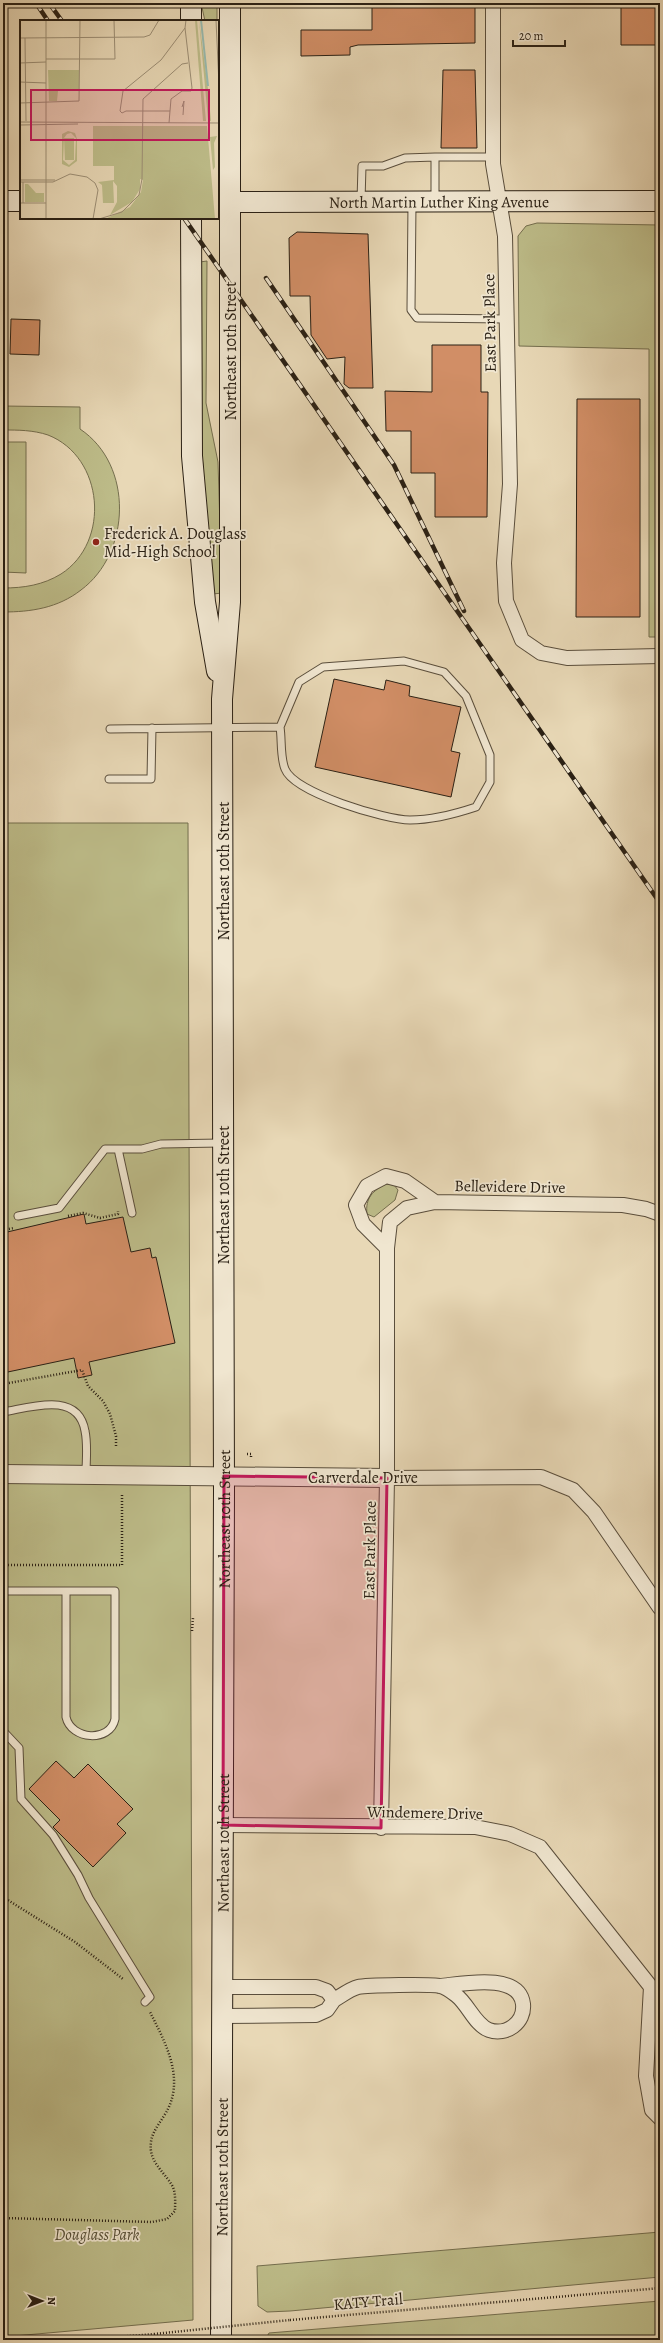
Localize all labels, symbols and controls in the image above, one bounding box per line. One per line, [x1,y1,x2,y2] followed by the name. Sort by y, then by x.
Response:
[20,20,219,219] inset map
[513,22,565,48] scale bar
[519,28,543,44] text: 20 m
[329,191,549,214] street label: North Martin Luther King Avenue
[478,274,502,372] street label: East Park Place
[220,282,242,420] street label: Northeast 10th Street
[104,523,247,563] place label: Frederick A. Douglass Mid-High School
[91,537,101,547] marker: Frederick A. Douglass Mid-High School
[213,802,235,940] street label: Northeast 10th Street
[213,1126,235,1264] street label: Northeast 10th Street
[454,1175,566,1199] street label: Bellevidere Drive
[214,1449,236,1589] street label: Northeast 10th Street
[308,1467,418,1489] street label: Carverdale Drive
[358,1501,382,1599] street label: East Park Place
[213,1773,235,1913] street label: Northeast 10th Street
[366,1801,483,1825] street label: Windemere Drive
[211,2097,234,2237] street label: Northeast 10th Street
[55,2224,139,2246] park label: Douglass Park
[22,2281,62,2321] north arrow
[333,2288,404,2316] street label: KATY Trail
[44,2297,59,2305] text: N

